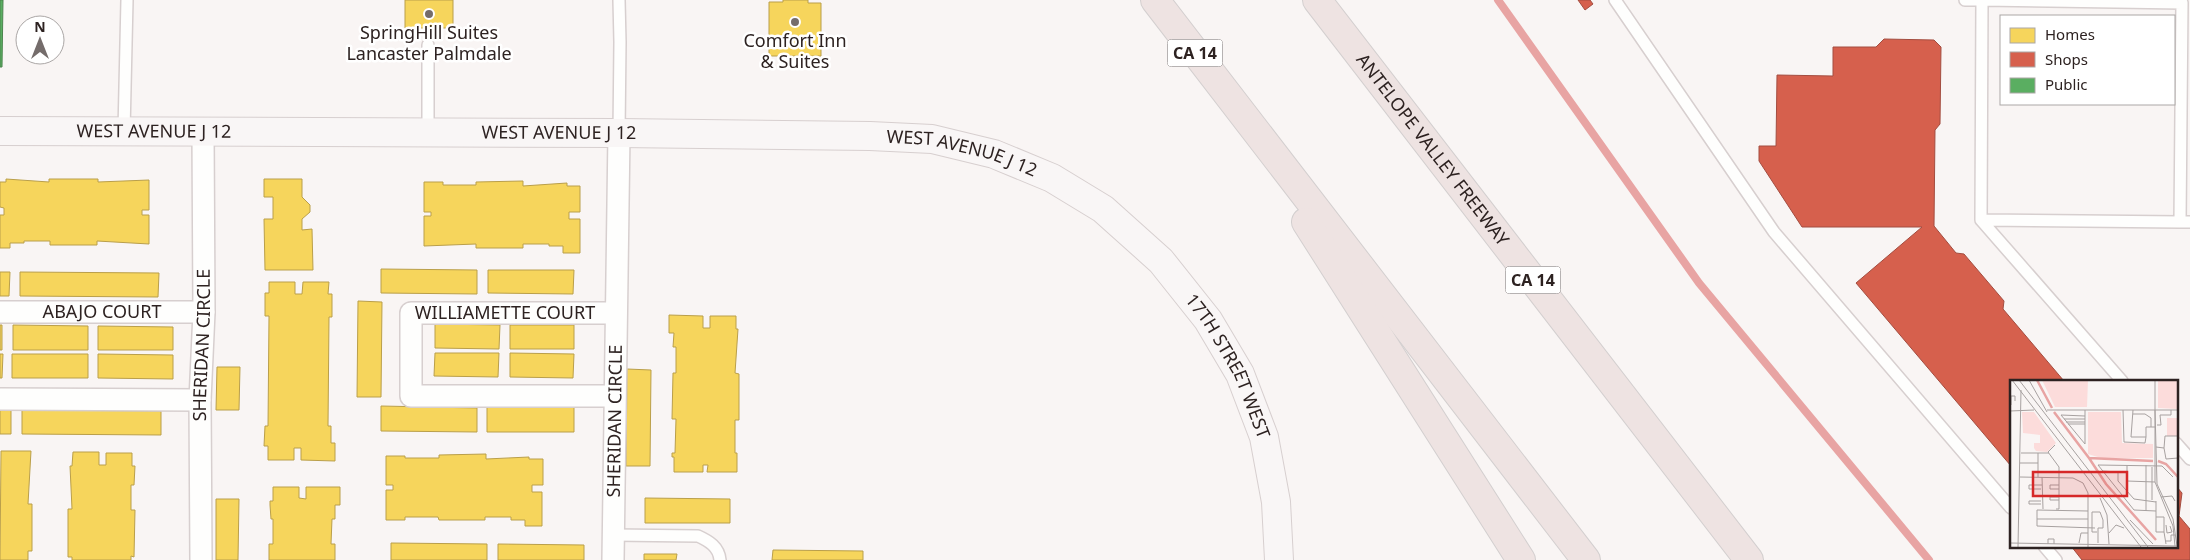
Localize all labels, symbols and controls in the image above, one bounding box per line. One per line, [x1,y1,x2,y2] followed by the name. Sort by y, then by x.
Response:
[423,8,435,20] marker: SpringHill Suites Lancaster Palmdale
[15,15,65,65] north arrow
[2000,15,2175,105] legend
[789,16,801,28] marker: Comfort Inn & Suites
[34,17,46,36] text: N
[346,20,512,65] place label: SpringHill Suites Lancaster Palmdale
[2045,24,2095,44] text: Homes
[743,28,847,73] place label: Comfort Inn & Suites
[1168,40,1222,66] road number: CA 14
[1351,48,1515,251] street label: ANTELOPE VALLEY FREEWAY
[2045,49,2088,69] text: Shops
[2045,74,2088,94] text: Public
[77,118,231,143] street label: WEST AVENUE J 12
[482,120,637,144] street label: WEST AVENUE J 12
[886,124,1041,182] street label: WEST AVENUE J 12
[1506,266,1560,294] road number: CA 14
[187,269,215,421] street label: SHERIDAN CIRCLE
[1181,288,1276,442] street label: 17TH STREET WEST
[43,299,161,323] street label: ABAJO COURT
[415,300,595,324] street label: WILLIAMETTE COURT
[601,344,627,498] street label: SHERIDAN CIRCLE
[2010,380,2178,548] inset map

